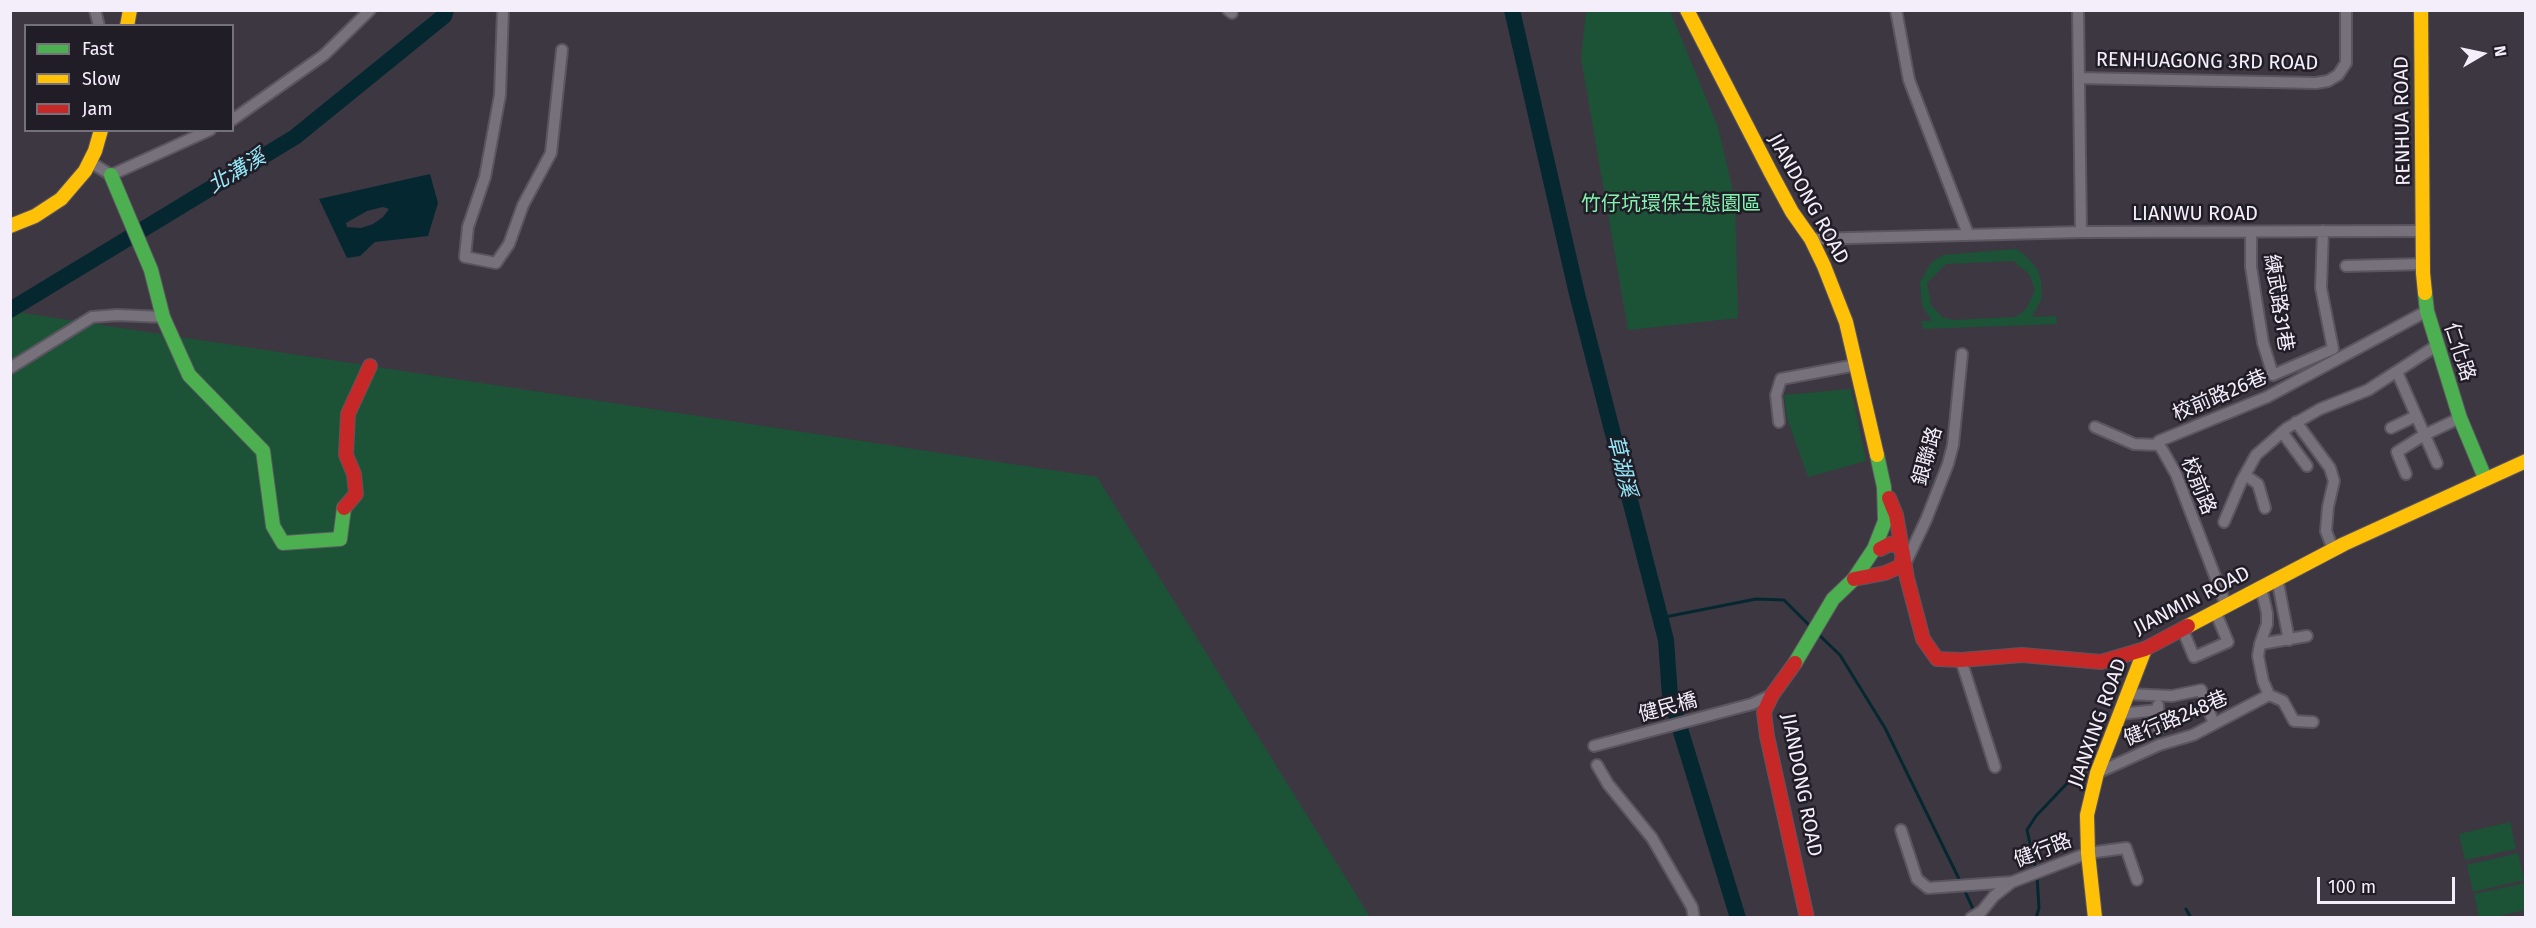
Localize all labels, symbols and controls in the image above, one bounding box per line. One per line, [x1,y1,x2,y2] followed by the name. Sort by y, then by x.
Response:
[24,24,234,132] legend
[2452,24,2512,84] north arrow
[82,38,114,60] text: Fast
[2490,44,2510,58] text: N
[2096,48,2318,76] street label: RENHUAGONG 3RD ROAD
[2390,56,2416,186] street label: RENHUA ROAD
[82,68,120,90] text: Slow
[82,98,113,120] text: Jam
[1762,130,1854,268] street label: JIANDONG ROAD
[204,145,270,199] water label: 北溝溪
[1581,192,1761,216] park label: 竹仔坑環保生態園區
[2132,202,2258,226] street label: LIANWU ROAD
[2258,253,2298,353] street label: 練武路31巷
[2438,320,2480,384] street label: 仁化路
[2169,365,2271,427] street label: 校前路26巷
[1908,424,1948,488] street label: 銀聯路
[1601,432,1641,500] water label: 草湖溪
[2176,454,2220,518] street label: 校前路
[2130,561,2254,641] street label: JIANMIN ROAD
[2064,655,2132,791] street label: JIANXING ROAD
[2120,686,2232,752] street label: 健行路248巷
[1636,689,1700,727] street label: 健民橋
[1775,711,1827,859] street label: JIANDONG ROAD
[2011,829,2075,873] street label: 健行路
[2320,865,2458,903] scale bar
[2328,876,2376,898] text: 100 m

